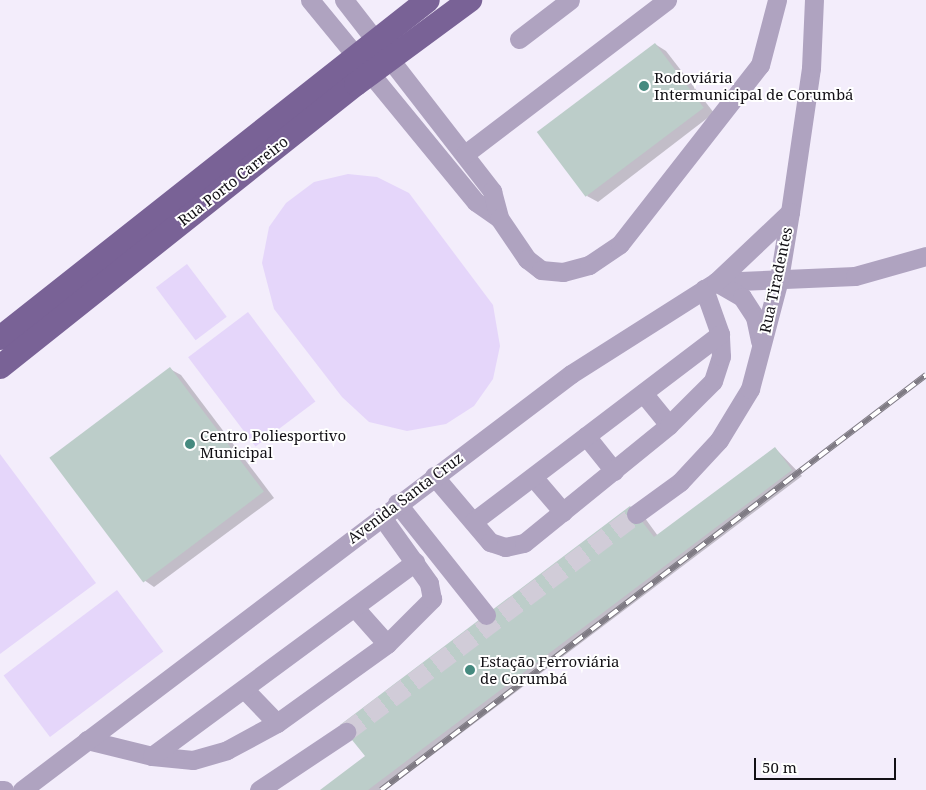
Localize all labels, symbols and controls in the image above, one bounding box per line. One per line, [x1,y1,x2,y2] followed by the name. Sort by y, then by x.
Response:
[654,68,854,103] place label: Rodoviária Intermunicipal de Corumbá
[638,80,650,92] marker: Rodoviária Intermunicipal de Corumbá
[174,132,292,230] street label: Rua Porto Carreiro
[756,225,796,335] street label: Rua Tiradentes
[200,426,346,461] place label: Centro Poliesportivo Municipal
[184,438,196,450] marker: Centro Poliesportivo Municipal
[344,449,466,547] street label: Avenida Santa Cruz
[480,652,620,687] place label: Estação Ferroviária de Corumbá
[464,664,476,676] marker: Estação Ferroviária de Corumbá
[756,748,898,780] scale bar
[762,757,797,777] text: 50 m

